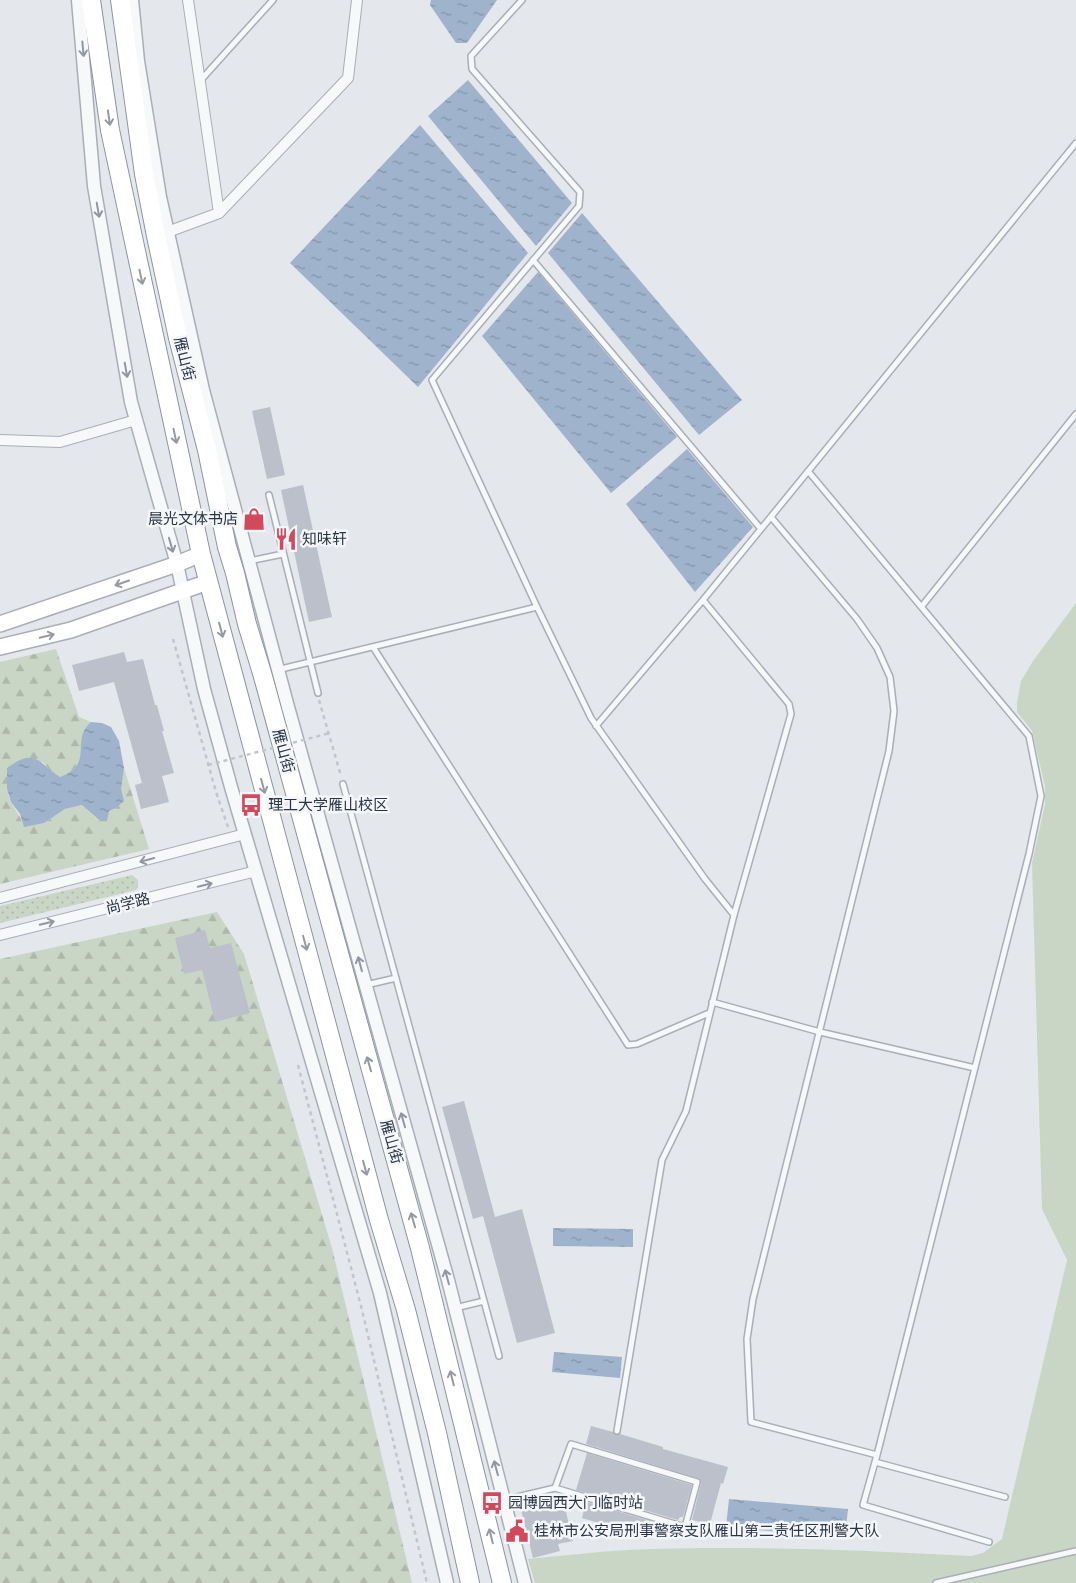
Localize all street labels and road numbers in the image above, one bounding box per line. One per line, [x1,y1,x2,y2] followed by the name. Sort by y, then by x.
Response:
[171,335,198,383] street label: 雁山街
[270,727,297,775] street label: 雁山街
[104,890,152,917] street label: 尚学路
[378,1118,405,1166] street label: 雁山街

